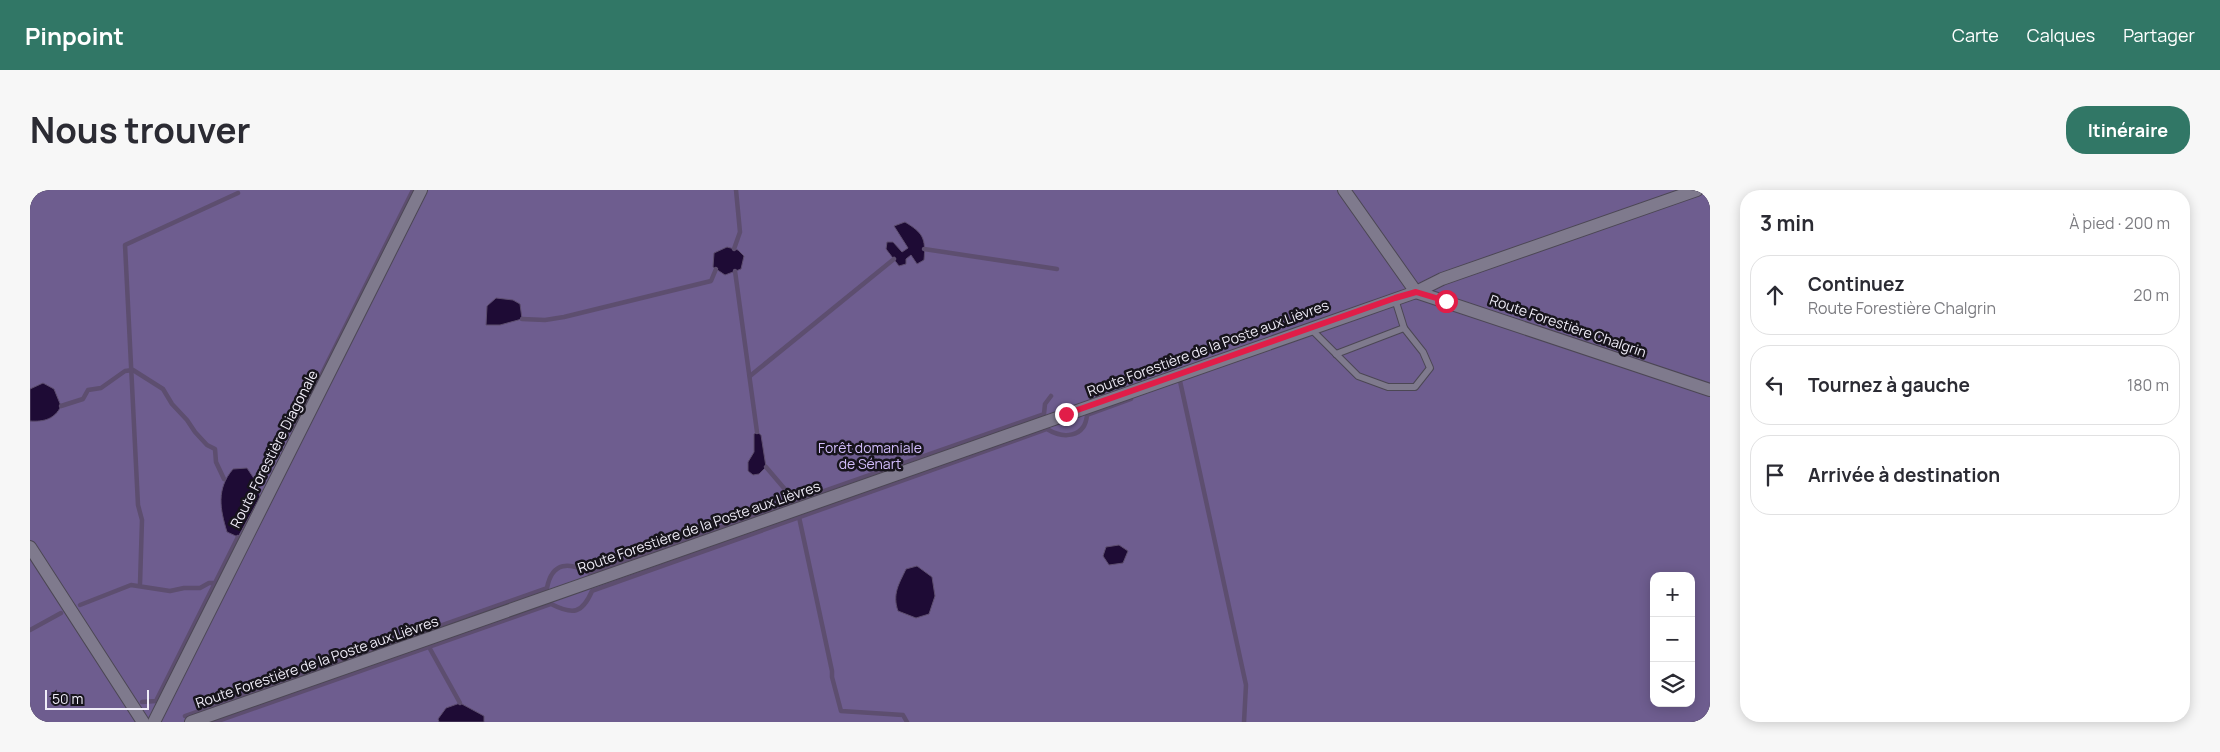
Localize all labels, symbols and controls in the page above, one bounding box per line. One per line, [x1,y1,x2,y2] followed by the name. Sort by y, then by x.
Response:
[25,19,124,52] text: Pinpoint
[1952,23,1999,47] text: Carte
[2027,23,2095,47] text: Calques
[2123,23,2195,47] text: Partager
[30,106,251,154] text: Nous trouver
[2066,106,2190,154] button: Itinéraire
[1760,209,1814,237] text: 3 min
[2069,212,2170,234] text: À pied · 200 m
[1808,271,1905,297] text: Continuez
[1761,281,1789,309] icon: ahead
[2133,284,2169,306] text: 20 m
[1435,290,1458,313] route start
[1487,290,1649,361] street label: Route Forestière Chalgrin
[1084,295,1331,400] street label: Route Forestière de la Poste aux Lièvres
[1808,297,1996,319] text: Route Forestière Chalgrin
[225,367,322,531] street label: Route Forestière Diagonale
[1761,371,1789,399] icon: left
[1808,372,1970,398] text: Tournez à gauche
[2127,374,2169,396] text: 180 m
[1055,403,1078,426] route end
[818,438,922,473] park label: Forêt domaniale de Sénart
[1761,461,1789,489] icon: arrive
[1808,462,2000,488] text: Arrivée à destination
[575,476,823,577] street label: Route Forestière de la Poste aux Lièvres
[1650,572,1695,707] map controls
[1650,572,1695,617] button: +
[193,611,441,712] street label: Route Forestière de la Poste aux Lièvres
[1650,617,1695,662] button: −
[1650,662,1695,707] button: layers
[45,687,149,710] scale bar
[52,689,83,708] text: 50 m

